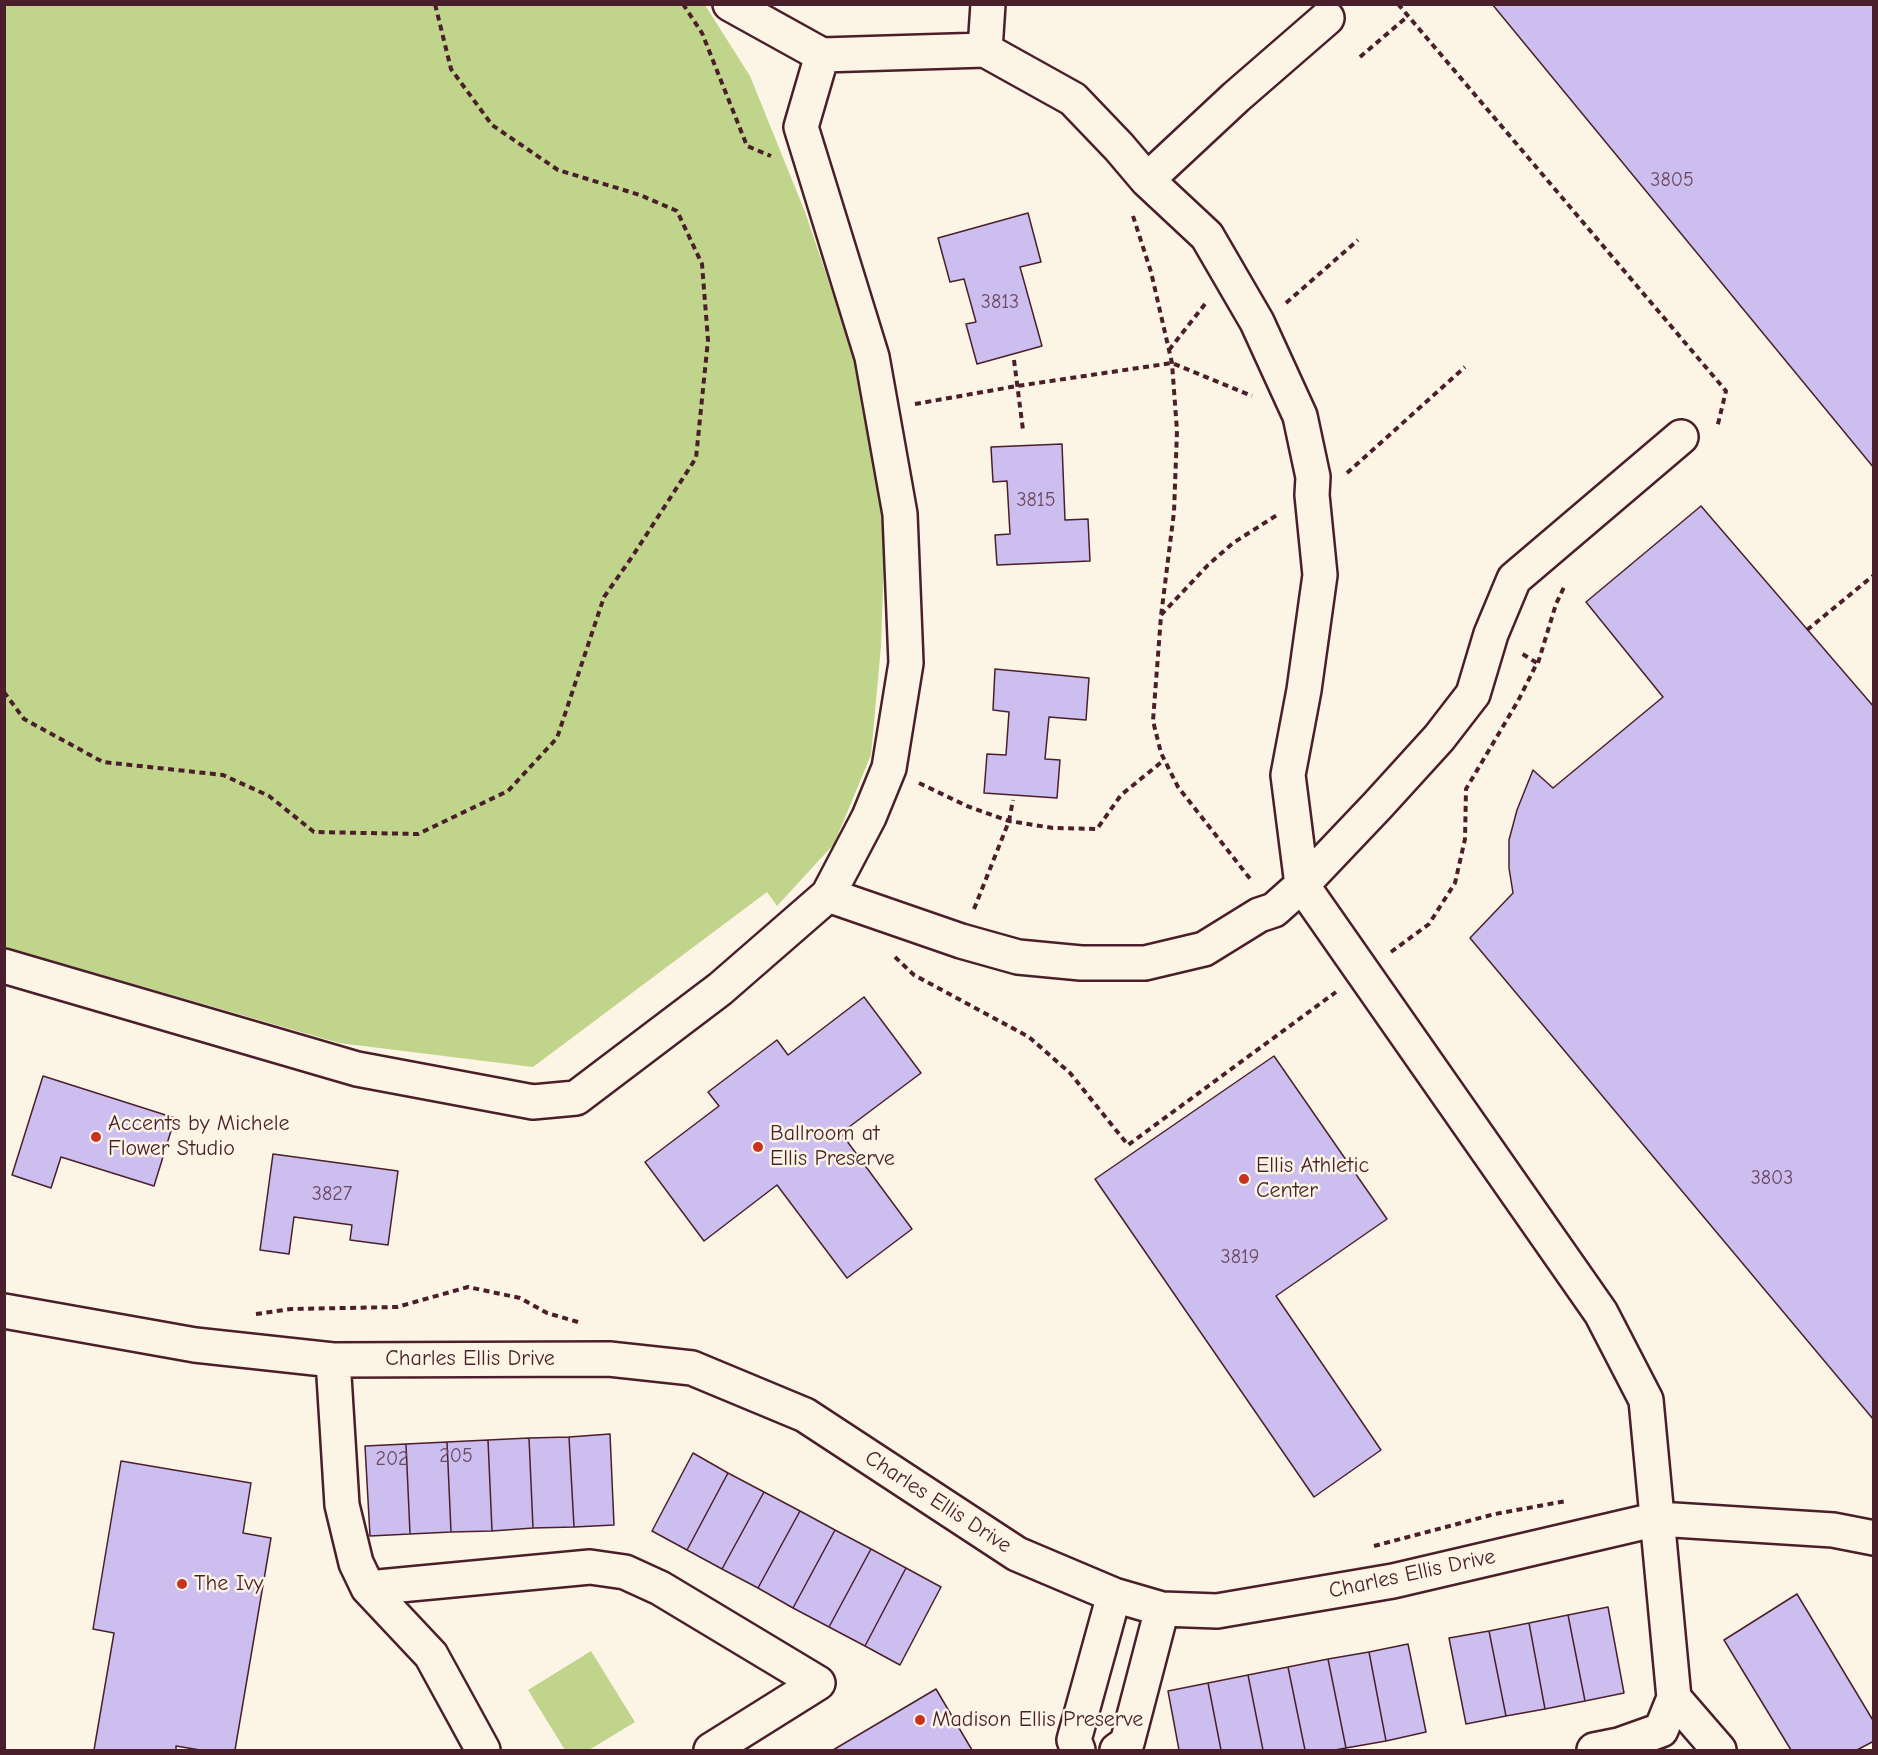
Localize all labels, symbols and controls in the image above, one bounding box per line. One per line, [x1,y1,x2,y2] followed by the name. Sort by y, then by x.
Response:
[1650,168,1694,192] house number: 3805
[981,290,1019,314] house number: 3813
[1016,488,1056,512] house number: 3815
[108,1111,289,1162] place label: Accents by Michele Flower Studio
[770,1121,895,1172] place label: Ballroom at Ellis Preserve
[89,1130,103,1144] marker: Accents by Michele Flower Studio
[751,1140,765,1154] marker: Ballroom at Ellis Preserve
[1256,1153,1369,1204] place label: Ellis Athletic Center
[1751,1166,1793,1190] house number: 3803
[1237,1172,1251,1186] marker: Ellis Athletic Center
[312,1182,352,1206] house number: 3827
[1221,1245,1259,1269] house number: 3819
[385,1346,555,1372] street label: Charles Ellis Drive
[439,1444,473,1468] house number: 205
[860,1445,1016,1559] street label: Charles Ellis Drive
[375,1447,409,1471] house number: 202
[1326,1543,1498,1605] street label: Charles Ellis Drive
[194,1571,263,1597] place label: The Ivy
[175,1577,189,1591] marker: The Ivy
[932,1707,1143,1733] place label: Madison Ellis Preserve
[913,1713,927,1727] marker: Madison Ellis Preserve

